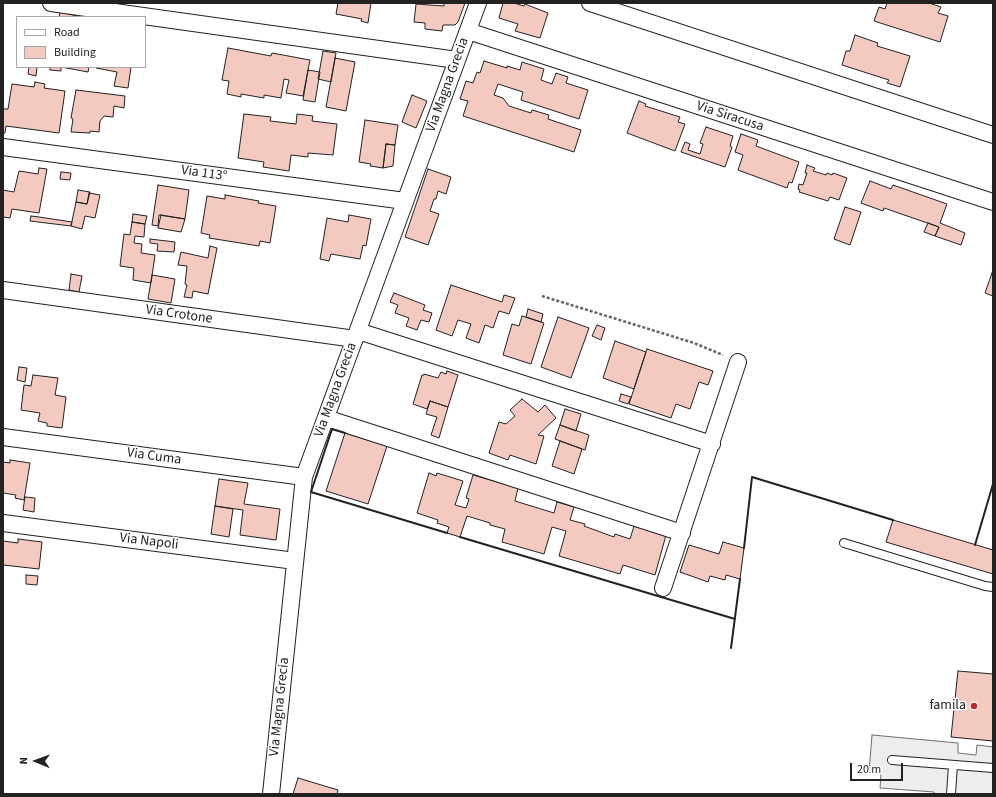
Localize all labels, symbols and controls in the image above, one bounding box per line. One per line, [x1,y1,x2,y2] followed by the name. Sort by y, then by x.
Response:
[16,16,146,68] legend
[54,24,80,41] text: Road
[423,35,473,135] street label: Via Magna Grecia
[54,44,96,61] text: Building
[694,98,766,136] street label: Via Siracusa
[180,162,228,186] street label: Via 113°
[145,302,213,328] street label: Via Crotone
[311,340,361,440] street label: Via Magna Grecia
[126,445,182,469] street label: Via Cuma
[119,530,179,554] street label: Via Napoli
[266,657,294,757] street label: Via Magna Grecia
[929,698,966,714] place label: famila
[969,701,979,711] marker: famila
[16,741,56,781] north arrow
[852,755,905,781] scale bar
[16,757,31,765] text: N
[857,761,881,778] text: 20 m

